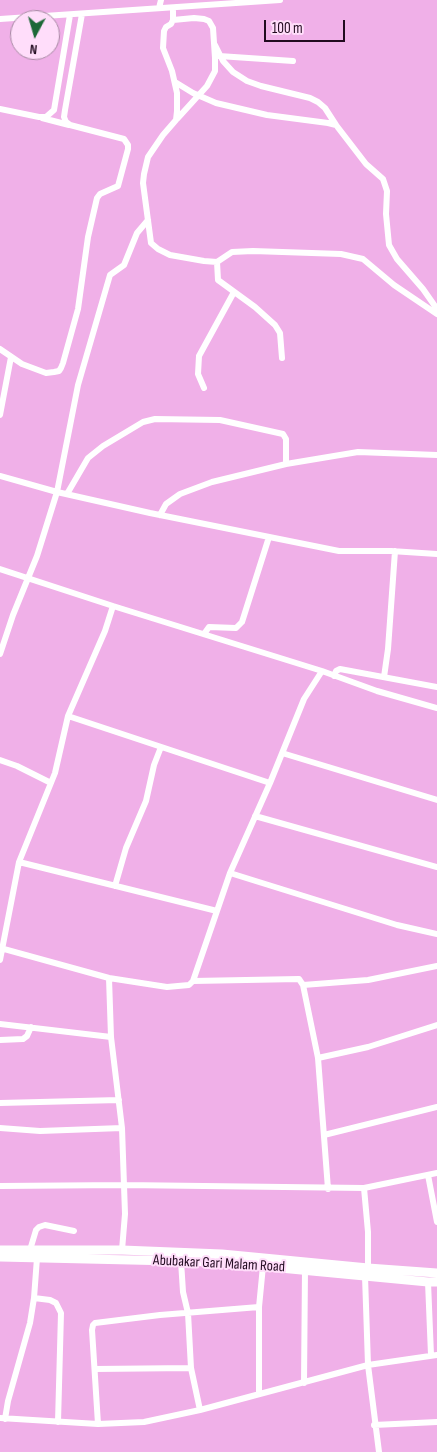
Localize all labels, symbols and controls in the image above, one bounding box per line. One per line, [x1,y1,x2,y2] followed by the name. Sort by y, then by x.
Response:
[10,10,60,60] north arrow
[267,10,348,42] scale bar
[272,19,303,38] text: 100 m
[29,41,38,58] text: N
[153,1252,285,1276] street label: Abubakar Gari Malam Road

